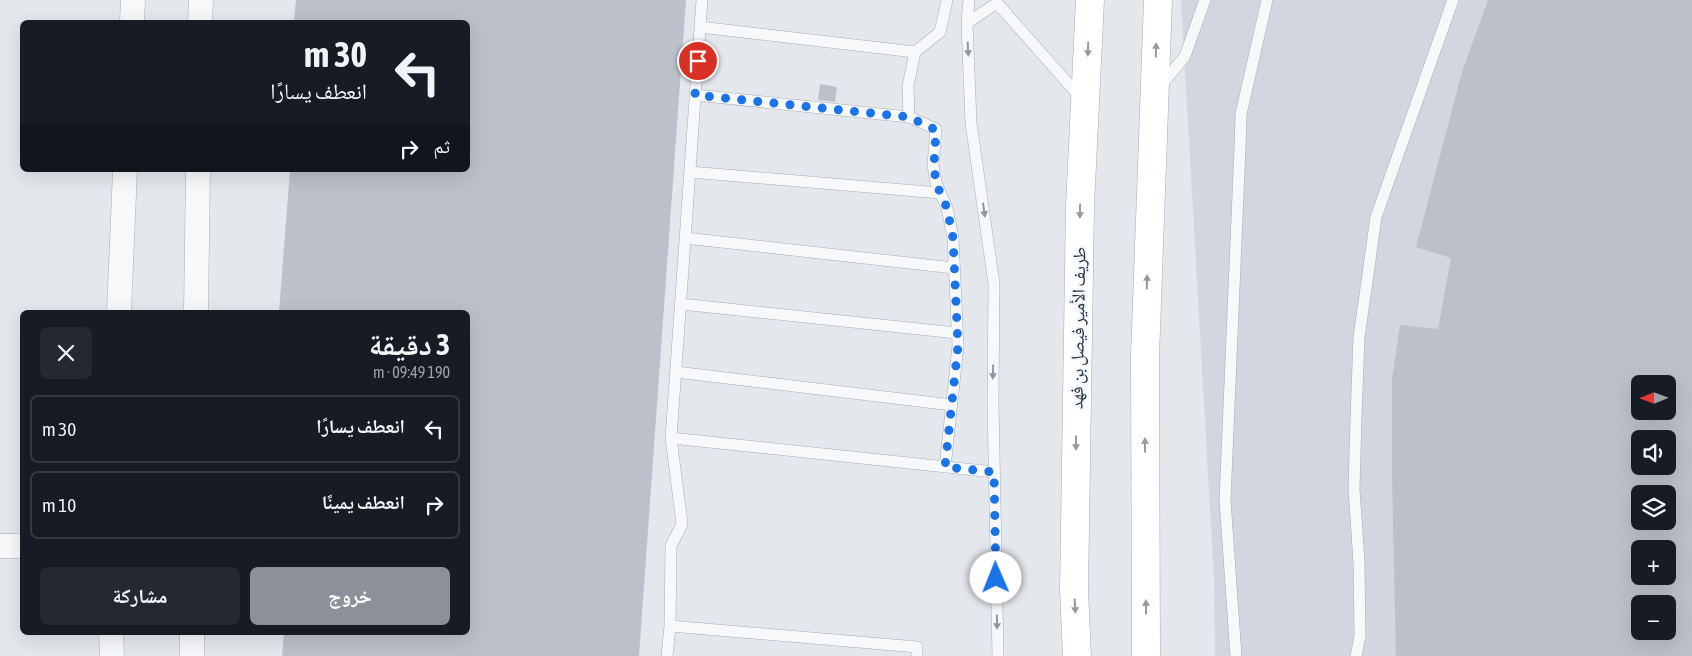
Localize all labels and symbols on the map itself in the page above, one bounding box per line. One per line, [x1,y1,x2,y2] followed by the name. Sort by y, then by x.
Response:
[677,40,719,82] pin
[964,41,972,57] one-way arrow
[1084,41,1092,57] one-way arrow
[1152,42,1160,58] one-way arrow
[980,202,988,218] one-way arrow
[1076,203,1084,219] one-way arrow
[1066,247,1090,409] street label: طريف الأمير فيصل بن فهد
[1144,274,1152,290] one-way arrow
[989,364,997,380] one-way arrow
[1631,375,1676,420] north arrow
[1072,436,1080,452] one-way arrow
[1141,437,1149,453] one-way arrow
[969,551,1021,603] position arrow
[1071,598,1079,614] one-way arrow
[1142,599,1150,615] one-way arrow
[993,614,1001,630] one-way arrow

